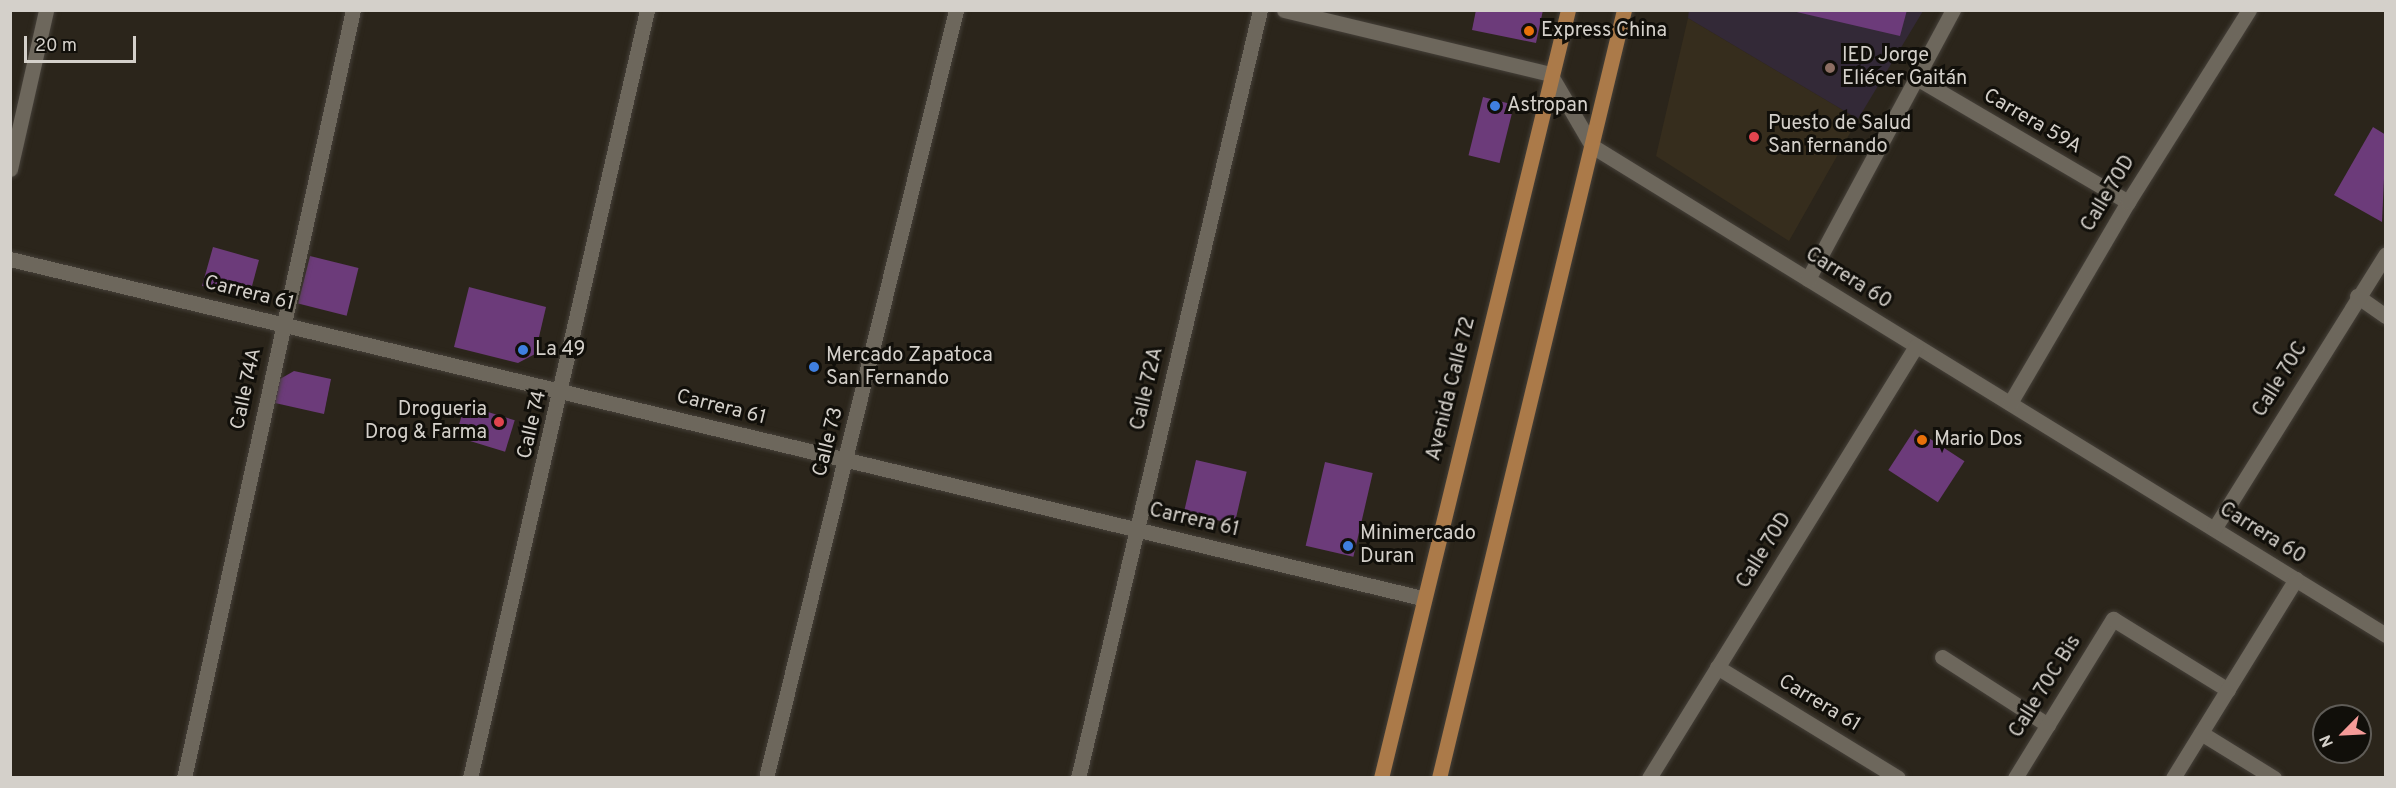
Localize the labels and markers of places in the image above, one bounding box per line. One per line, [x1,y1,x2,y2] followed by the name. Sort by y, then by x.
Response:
[1541,19,1667,43] place label: Express China
[1522,24,1536,38] marker: Express China
[1842,45,1967,92] place label: IED Jorge Eliécer Gaitán
[1823,61,1837,75] marker: IED Jorge Eliécer Gaitán
[1507,94,1588,118] place label: Astropan
[1488,99,1502,113] marker: Astropan
[1768,113,1911,160] place label: Puesto de Salud San fernando
[1745,128,1763,146] marker: Puesto de Salud San fernando
[535,338,585,362] place label: La 49
[516,343,530,357] marker: La 49
[826,344,993,391] place label: Mercado Zapatoca San Fernando
[807,360,821,374] marker: Mercado Zapatoca San Fernando
[365,398,487,445] place label: Drogueria Drog & Farma
[492,415,506,429] marker: Drogueria Drog & Farma
[1934,428,2023,452] place label: Mario Dos
[1915,433,1929,447] marker: Mario Dos
[1360,522,1476,569] place label: Minimercado Duran
[1341,539,1355,553] marker: Minimercado Duran

